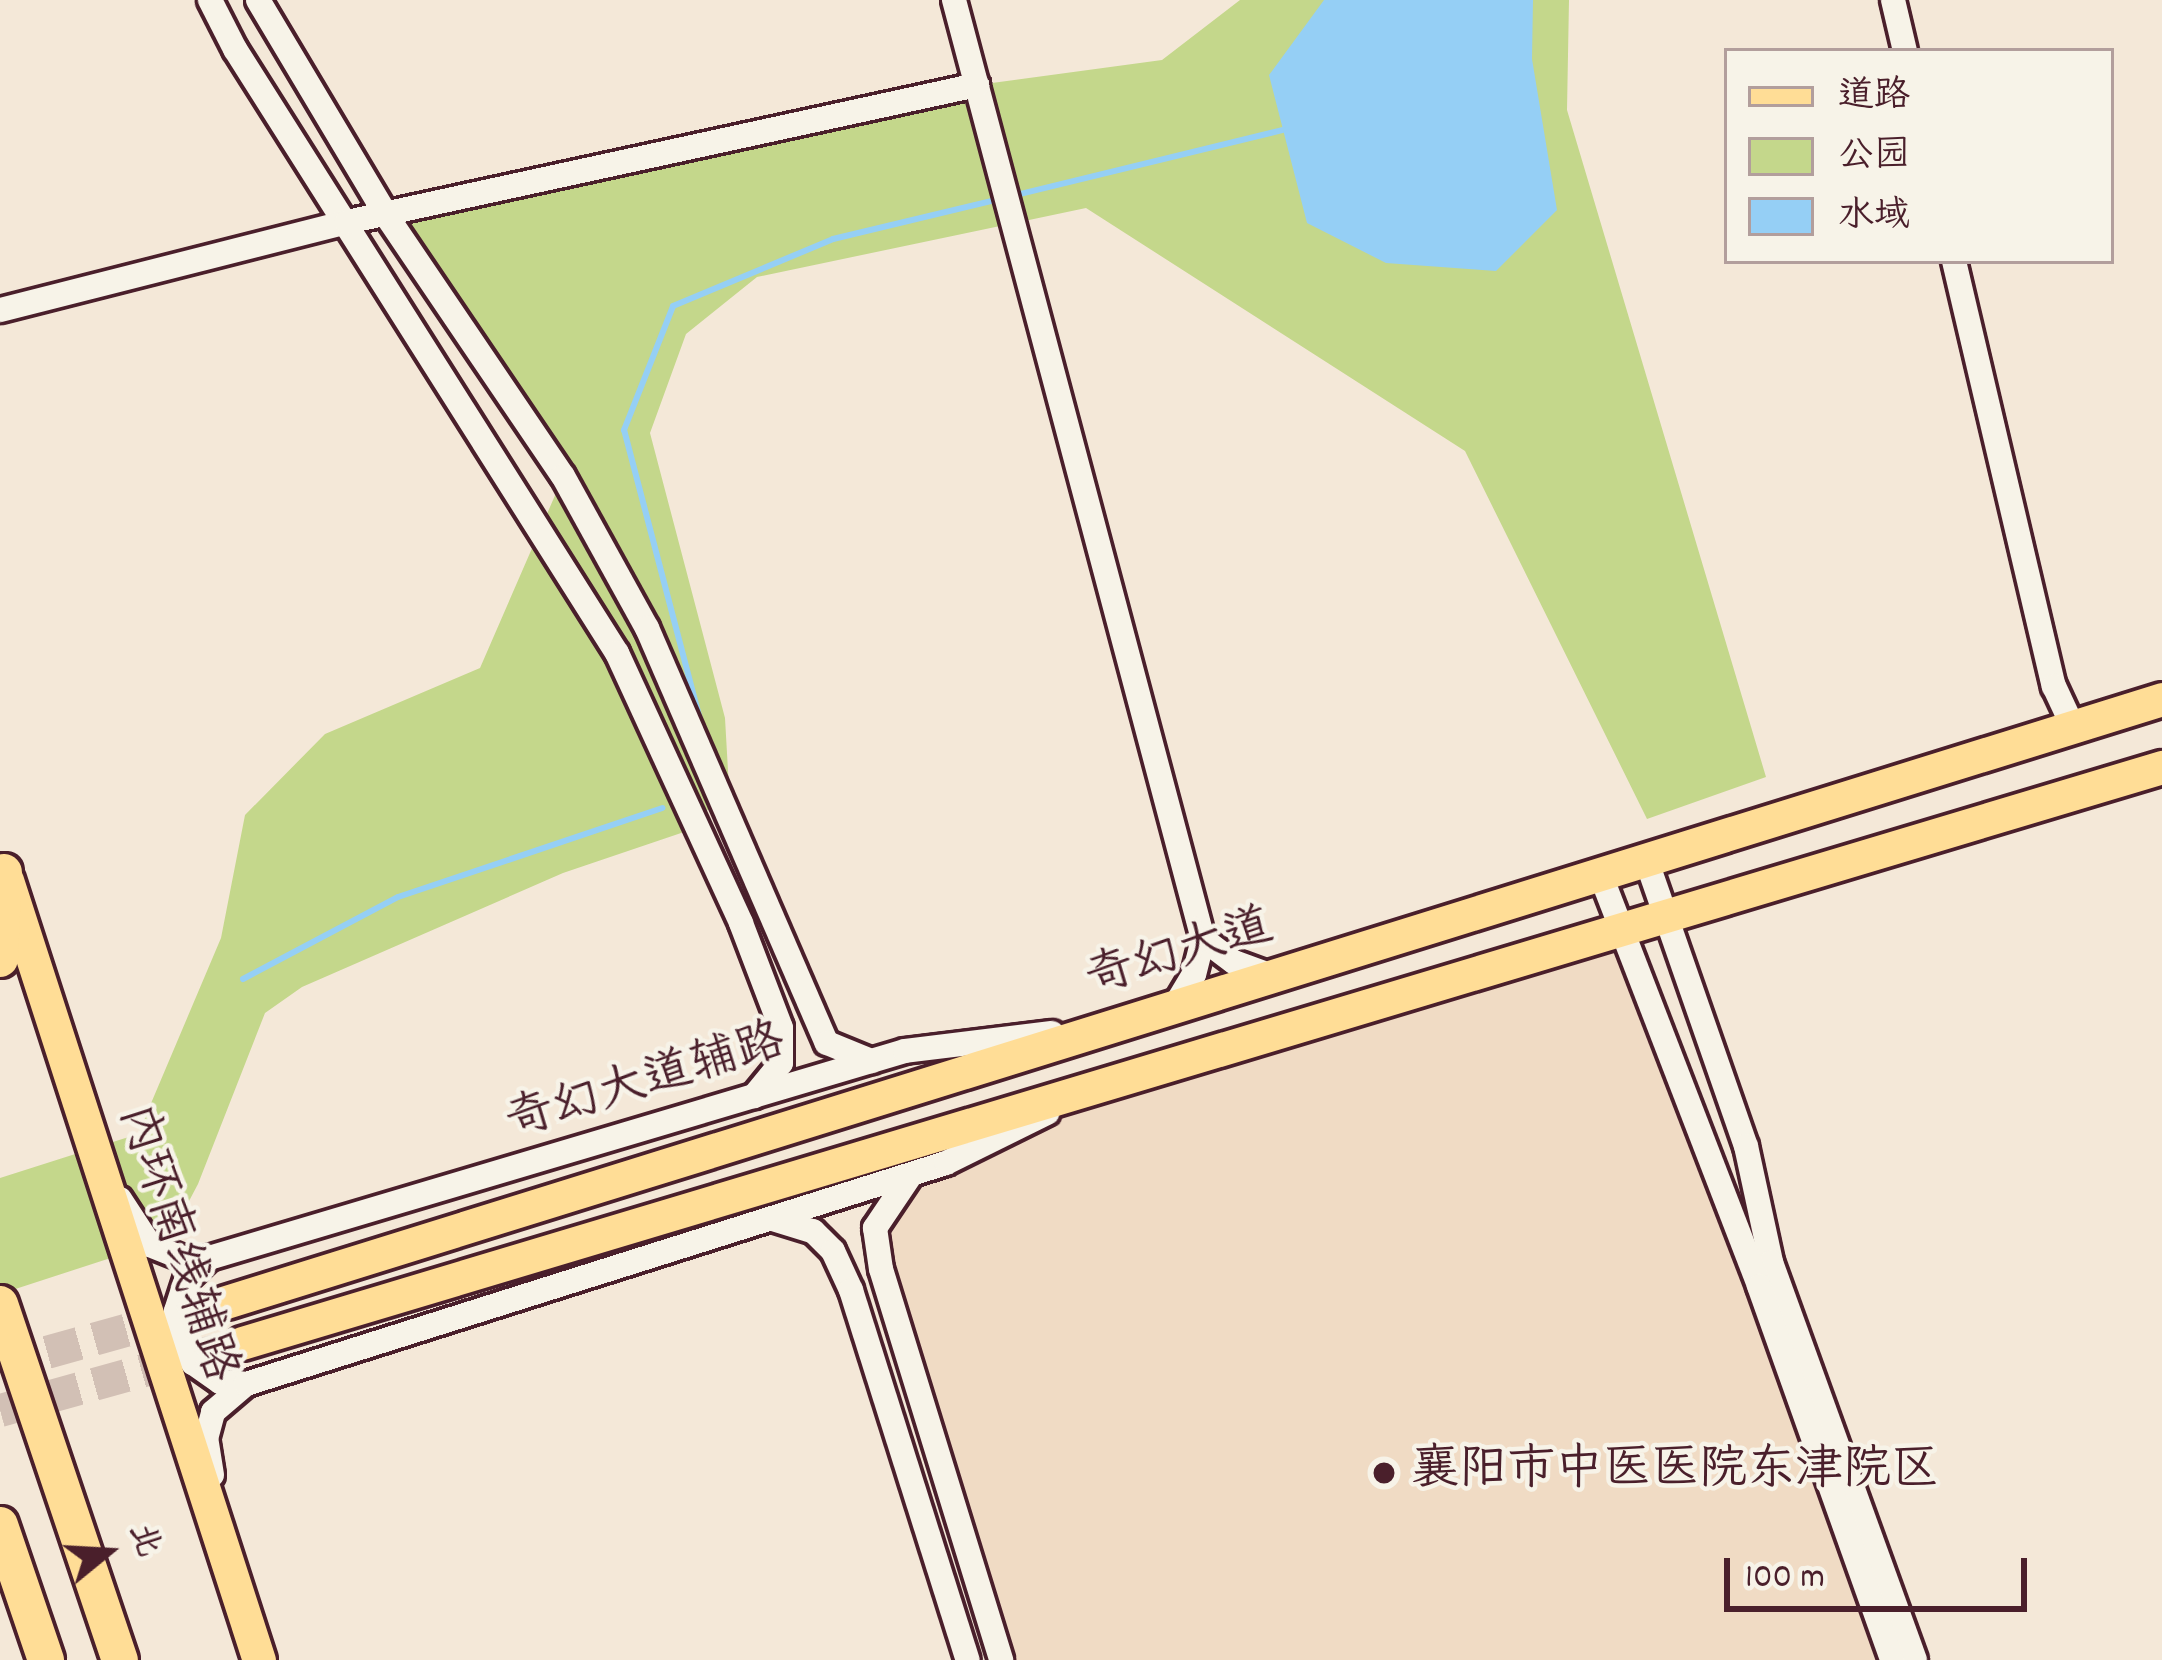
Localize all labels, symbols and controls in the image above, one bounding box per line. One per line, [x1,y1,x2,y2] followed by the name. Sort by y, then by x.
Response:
[1724,48,2114,264] legend
[1838,72,1910,124] text: 道路
[1838,132,1910,184] text: 公园
[1838,192,1910,244] text: 水域
[1080,899,1280,1011] street label: 奇幻大道
[500,1014,792,1154] street label: 奇幻大道辅路
[103,1098,247,1390] street label: 内环南线辅路
[1411,1444,1939,1502] place label: 襄阳市中医医院东津院区
[1368,1457,1400,1489] marker: 襄阳市中医医院东津院区
[48,1492,168,1612] north arrow
[115,1518,170,1564] text: 北
[1730,1534,2033,1608] scale bar
[1745,1553,1825,1605] text: 100 m

